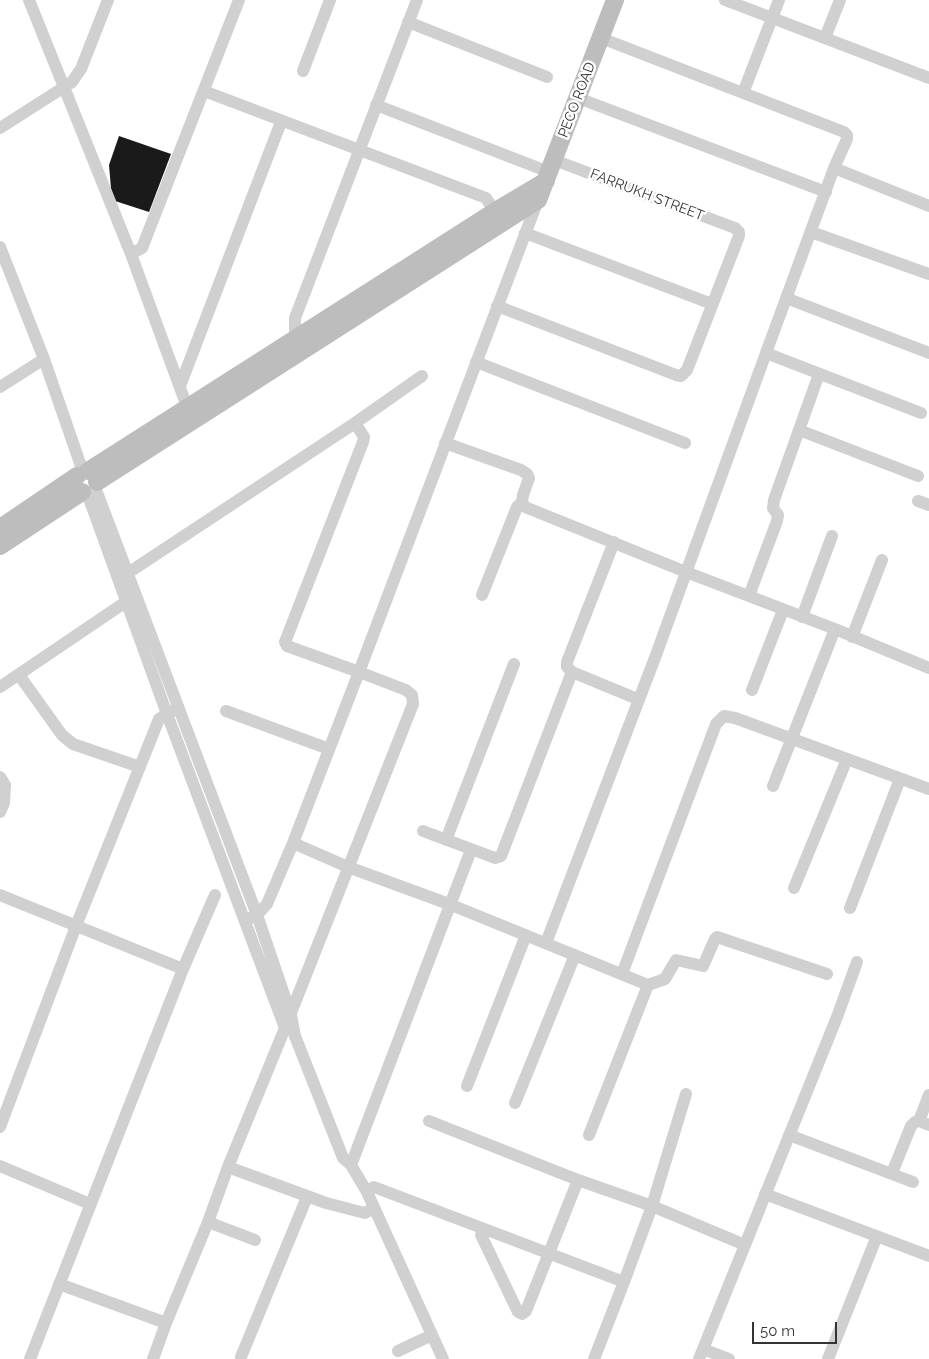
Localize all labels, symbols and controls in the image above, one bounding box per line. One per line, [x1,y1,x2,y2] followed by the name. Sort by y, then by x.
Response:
[555,60,599,140] street label: PECO ROAD
[588,166,706,224] street label: FARRUKH STREET
[754,1312,839,1344] scale bar
[760,1322,795,1340] text: 50 m

